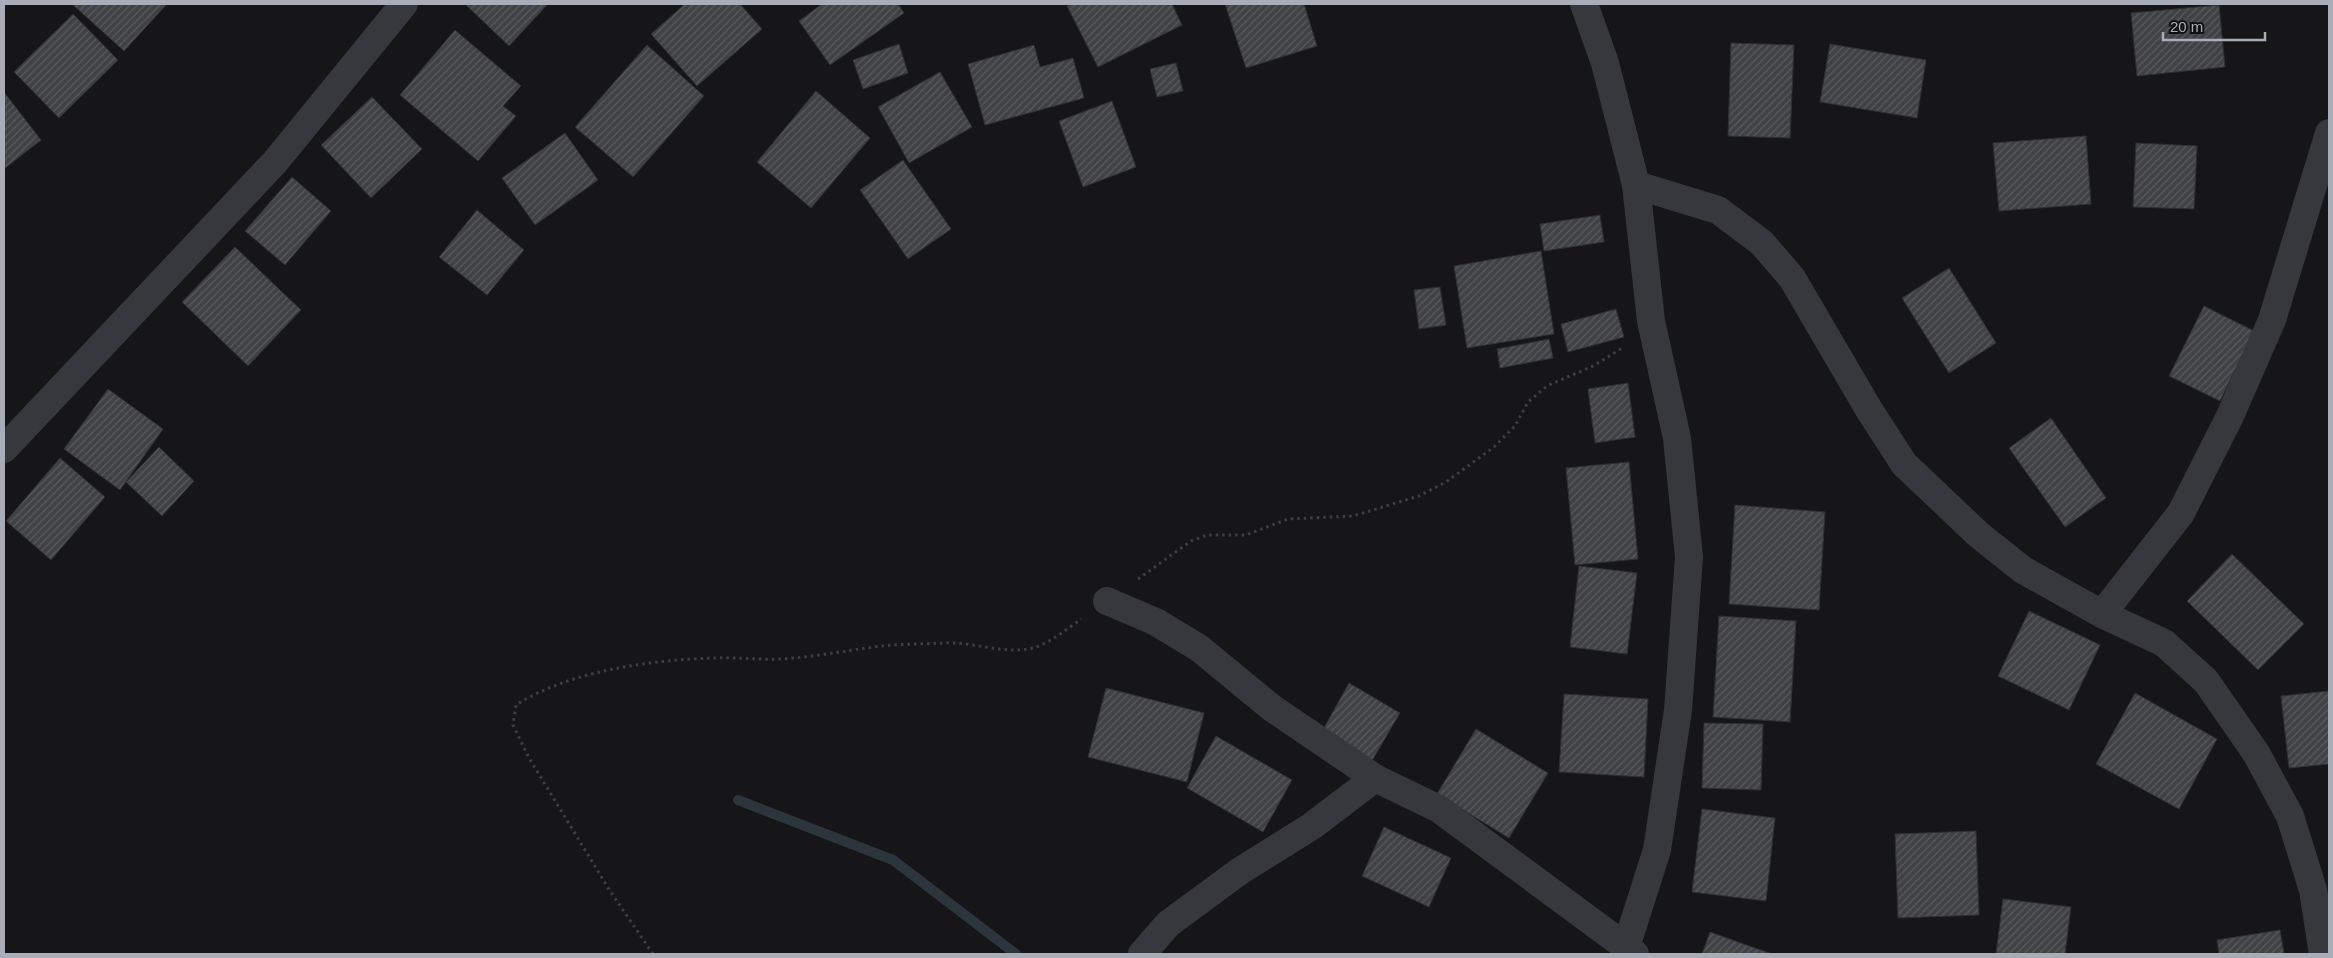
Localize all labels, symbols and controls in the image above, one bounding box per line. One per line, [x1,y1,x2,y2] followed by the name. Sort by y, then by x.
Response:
[2163,10,2266,42] scale bar
[2170,18,2203,35] text: 20 m

